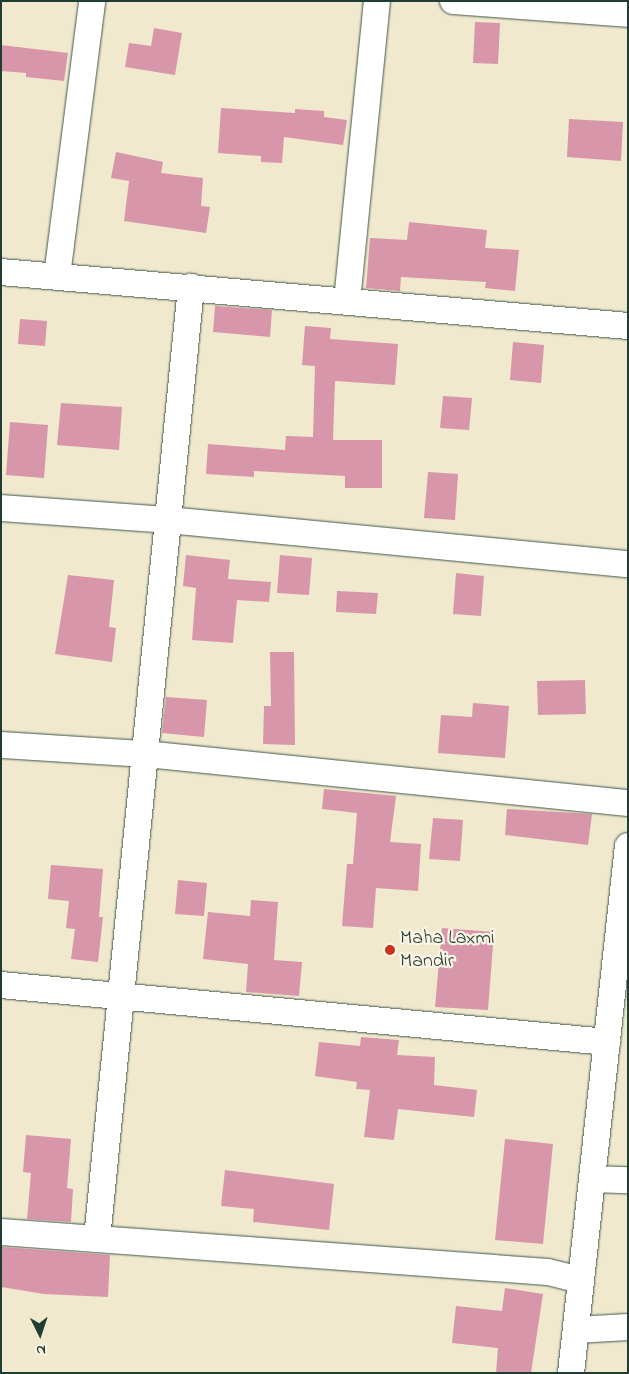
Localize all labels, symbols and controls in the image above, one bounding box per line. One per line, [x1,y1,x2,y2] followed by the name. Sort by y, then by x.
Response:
[400,926,495,973] place label: Maha Laxmi Mandir
[384,944,396,956] marker: Maha Laxmi Mandir
[15,1309,65,1359] north arrow
[36,1339,47,1360] text: N

